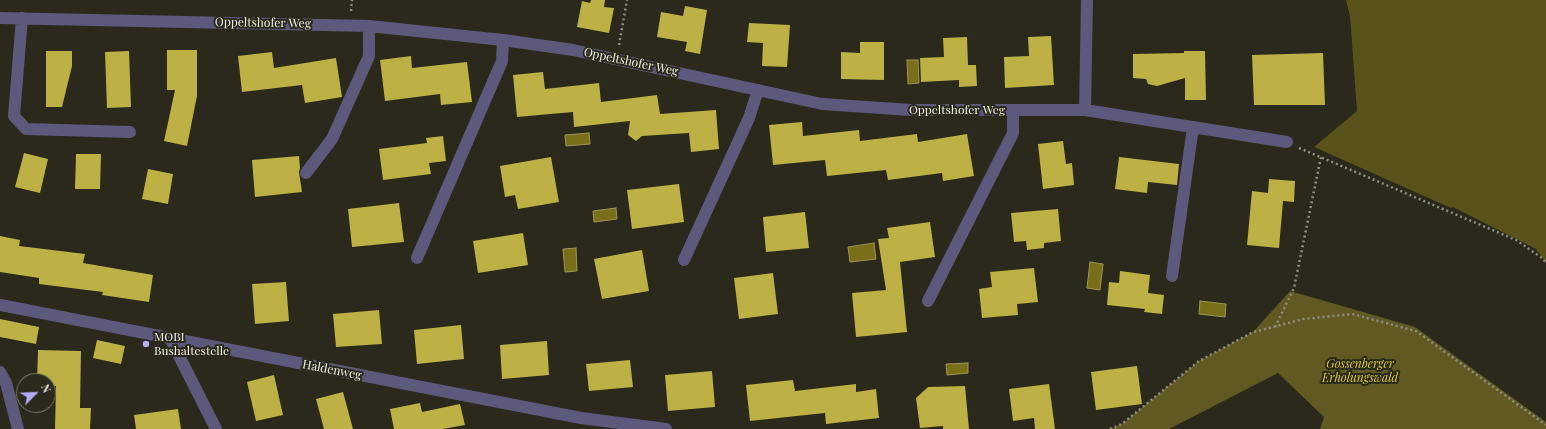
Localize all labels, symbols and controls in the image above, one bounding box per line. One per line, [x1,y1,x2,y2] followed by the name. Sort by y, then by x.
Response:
[215,15,311,31] street label: Oppeltshofer Weg
[582,45,680,79] street label: Oppeltshofer Weg
[909,103,1005,117] street label: Oppeltshofer Weg
[154,330,229,358] place label: MOBI Bushaltestelle
[141,339,151,349] marker: MOBI Bushaltestelle
[301,357,363,383] street label: Haldenweg
[1322,357,1398,385] park label: Gossenberger Erholungswald
[16,373,56,413] north arrow
[38,382,55,395] text: N

